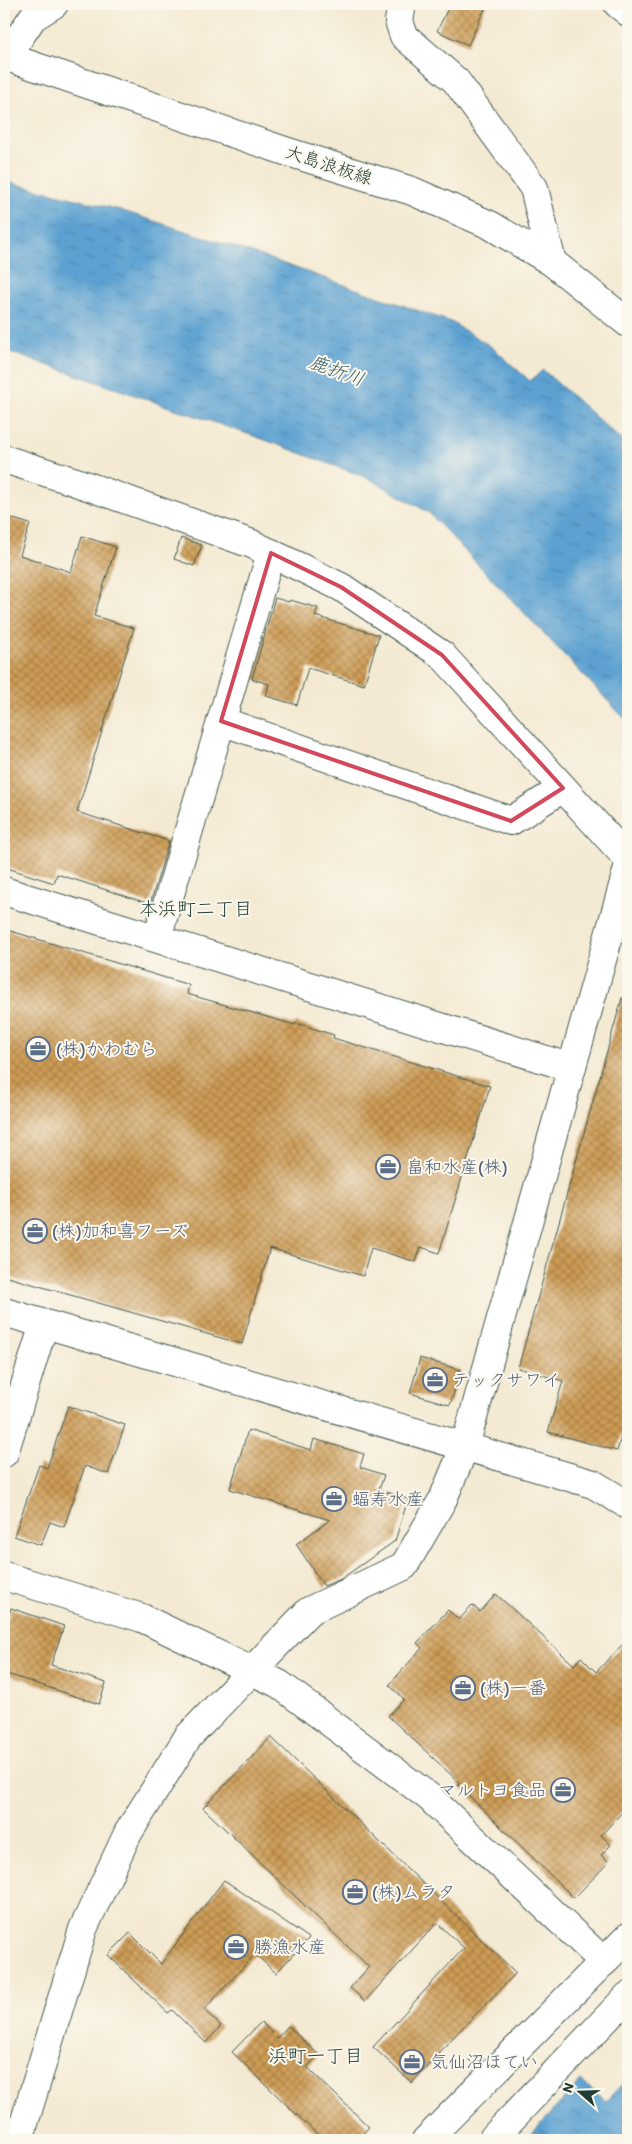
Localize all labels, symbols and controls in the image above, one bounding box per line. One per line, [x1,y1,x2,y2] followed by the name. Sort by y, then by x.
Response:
[283,141,375,189] street label: 大島浪板線
[306,350,368,391] water label: 鹿折川
[139,897,253,920] district label: 本浜町二丁目
[25,1036,51,1062] office icon: (株)かわむら
[56,1038,158,1060] place label: (株)かわむら
[375,1154,401,1180] office icon: 畠和水産(株)
[406,1156,508,1178] place label: 畠和水産(株)
[22,1218,48,1244] office icon: (株)加和喜フーズ
[52,1220,188,1242] place label: (株)加和喜フーズ
[422,1367,448,1393] office icon: テックサワイ
[452,1369,560,1391] place label: テックサワイ
[321,1486,347,1512] office icon: 蝠寿水産
[352,1488,424,1510] place label: 蝠寿水産
[450,1675,476,1701] office icon: (株)一番
[480,1677,546,1699] place label: (株)一番
[550,1777,576,1803] office icon: マルトヨ食品
[438,1779,546,1801] place label: マルトヨ食品
[342,1879,368,1905] office icon: (株)ムラタ
[372,1881,455,1903] place label: (株)ムラタ
[223,1934,249,1960] office icon: 勝漁水産
[254,1936,326,1958] place label: 勝漁水産
[268,2044,364,2067] district label: 浜町一丁目
[399,2049,425,2075] office icon: 気仙沼ほてい
[430,2051,538,2073] place label: 気仙沼ほてい
[554,2066,604,2116] north arrow
[559,2080,578,2095] text: N

